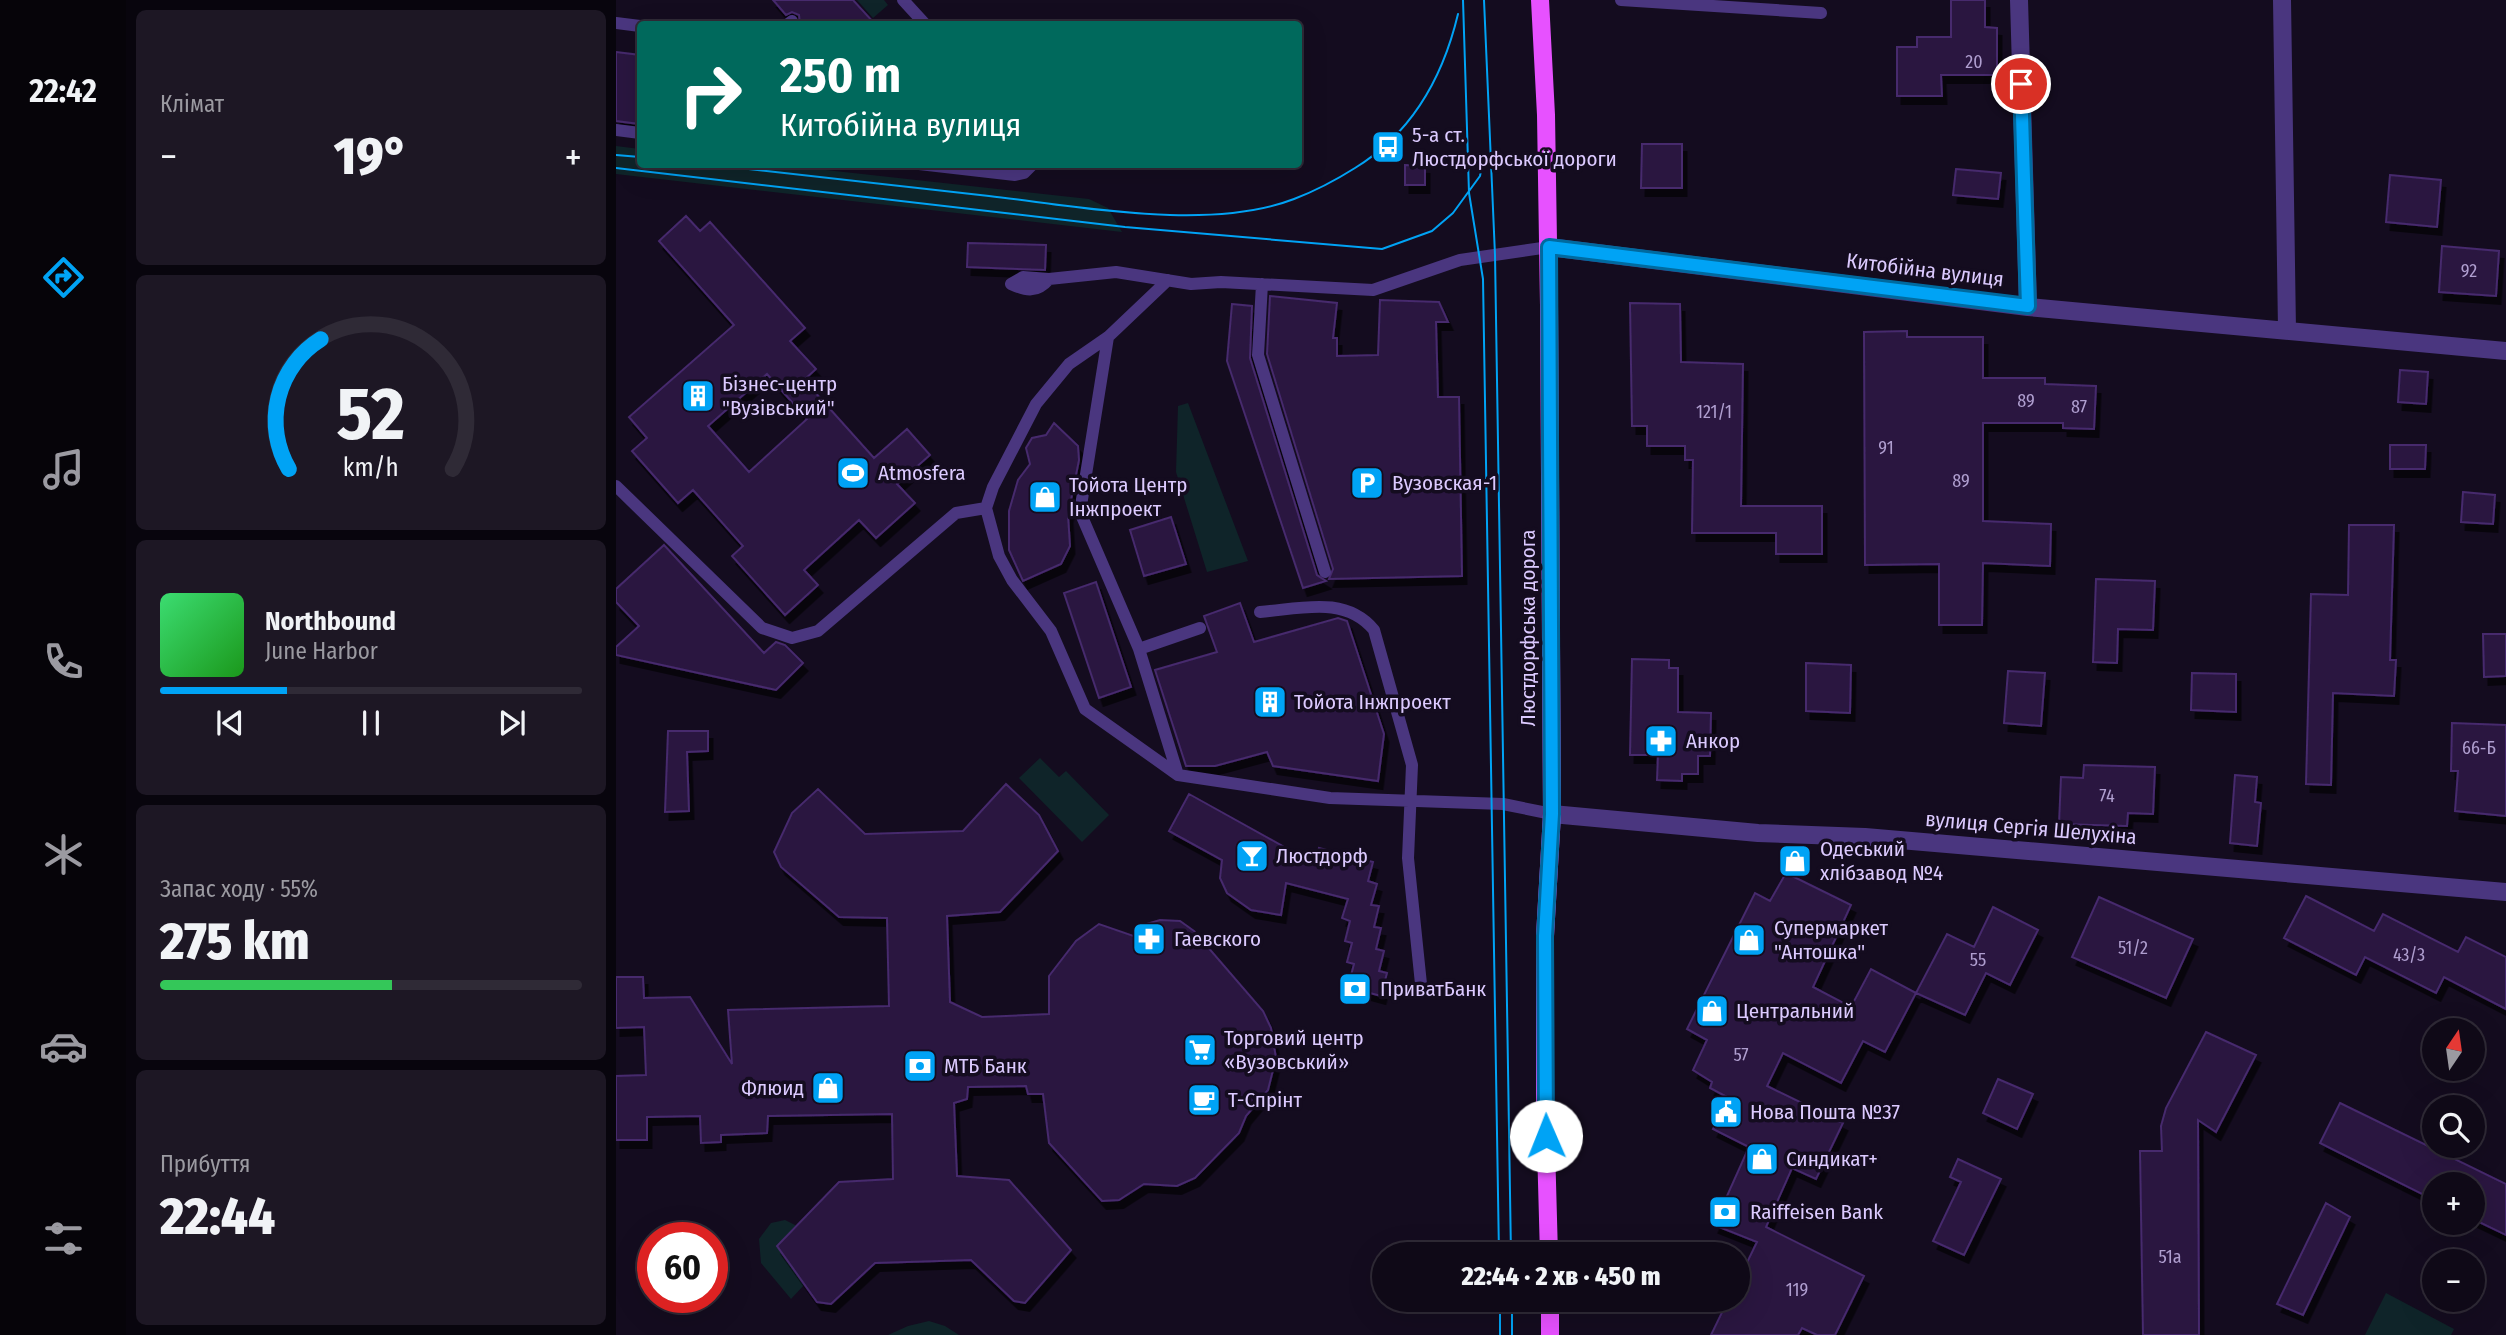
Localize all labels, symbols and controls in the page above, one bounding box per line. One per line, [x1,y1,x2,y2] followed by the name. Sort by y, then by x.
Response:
[780,46,901,105] text: 250 m
[665,49,756,140] icon: right
[1965,51,1983,73] house number: 20
[1991,54,2051,114] pin
[2002,65,2040,103] icon: arrive
[29,72,97,110] text: 22:42
[160,90,224,118] text: Клімат
[780,106,1021,144] text: Китобійна вулиця
[1412,122,1617,172] place label: 5-а ст. Люстдорфської дороги
[334,125,408,188] text: 19°
[1369,128,1407,166] bus stop icon: 5-а ст. Люстдорфської дороги
[160,134,177,180] text: −
[565,134,582,180] text: +
[1845,247,2005,293] street label: Китобійна вулиця
[39,253,88,302] icon: directions
[2461,260,2477,282] house number: 92
[337,371,405,458] text: 52
[722,371,837,421] place label: Бізнес-центр "Вузівський"
[679,377,717,415] building icon: Бізнес-центр "Вузівський"
[2017,390,2035,412] house number: 89
[2071,396,2087,418] house number: 87
[1696,401,1732,423] house number: 121/1
[1878,437,1894,459] house number: 91
[39,445,88,494] icon: music
[343,452,399,482] text: km/h
[834,454,872,492] sports icon: Atmosfera
[878,460,966,486] place label: Atmosfera
[1348,464,1386,502] parking icon: Вузовская-1
[1392,470,1497,496] place label: Вузовская-1
[1952,470,1970,492] house number: 89
[1069,472,1187,522] place label: Тойота Центр Інжпроект
[1026,478,1064,516] shop icon: Тойота Центр Інжпроект
[1515,530,1541,726] street label: Люстдорфська дорога
[265,606,396,637] text: Northbound
[39,637,88,686] icon: phone
[265,637,378,665] text: June Harbor
[1251,683,1289,721] building icon: Тойота Інжпроект
[1294,689,1451,715] place label: Тойота Інжпроект
[211,704,249,742] icon: previous
[352,704,390,742] icon: pause
[493,704,531,742] icon: next
[1642,722,1680,760] pharmacy icon: Анкор
[1686,728,1740,754] place label: Анкор
[2462,737,2496,759] house number: 66-Б
[2099,785,2115,807] house number: 74
[1924,806,2138,850] street label: вулиця Сергія Шелухіна
[39,830,88,879] icon: climate
[1820,836,1943,886] place label: Одеський хлібзавод №4
[1233,837,1271,875] bar icon: Люстдорф
[1776,842,1814,880] shop icon: Одеський хлібзавод №4
[1276,843,1368,869] place label: Люстдорф
[160,875,318,903] text: Запас ходу · 55%
[160,910,309,973] text: 275 km
[1774,915,1888,965] place label: Супермаркет "Антошка"
[1130,920,1168,958] pharmacy icon: Гаевского
[1730,921,1768,959] shop icon: Супермаркет "Антошка"
[1174,926,1261,952] place label: Гаевского
[2118,937,2148,959] house number: 51/2
[2393,944,2425,966] house number: 43/3
[1970,949,1986,971] house number: 55
[1336,970,1374,1008] bank icon: ПриватБанк
[1380,976,1486,1002] place label: ПриватБанк
[1693,992,1731,1030] shop icon: Центральний
[1736,998,1854,1024] place label: Центральний
[2422,1018,2485,1082] north arrow
[2422,1018,2485,1312] map controls
[39,1022,88,1071] icon: car
[1224,1025,1364,1075] place label: Торговий центр «Вузовський»
[1181,1031,1219,1069] supermarket icon: Торговий центр «Вузовський»
[1733,1044,1749,1066] house number: 57
[901,1047,939,1085] bank icon: МТБ Банк
[944,1053,1027,1079] place label: МТБ Банк
[809,1069,847,1107] shop icon: Флюид
[741,1075,804,1101] place label: Флюид
[1185,1081,1223,1119] cafe icon: Т-Спрінт
[1228,1087,1303,1113] place label: Т-Спрінт
[1707,1093,1745,1131] public building icon: Нова Пошта №37
[2422,1095,2485,1158] button: search
[1509,1099,1583,1173] position arrow
[1750,1099,1900,1125] place label: Нова Пошта №37
[1743,1140,1781,1178] shop icon: Синдикат+
[1786,1146,1878,1172] place label: Синдикат+
[160,1150,250,1178] text: Прибуття
[2422,1172,2485,1235] button: +
[160,1185,275,1248] text: 22:44
[1706,1193,1744,1231] bank icon: Raiffeisen Bank
[1750,1199,1883,1225] place label: Raiffeisen Bank
[39,1214,88,1263] icon: filters
[637,1222,728,1313] speed limit sign: 60
[2158,1246,2182,1268] house number: 51а
[2422,1249,2485,1312] button: −
[1461,1261,1661,1292] text: 22:44 · 2 хв · 450 m
[1786,1279,1808,1301] house number: 119

